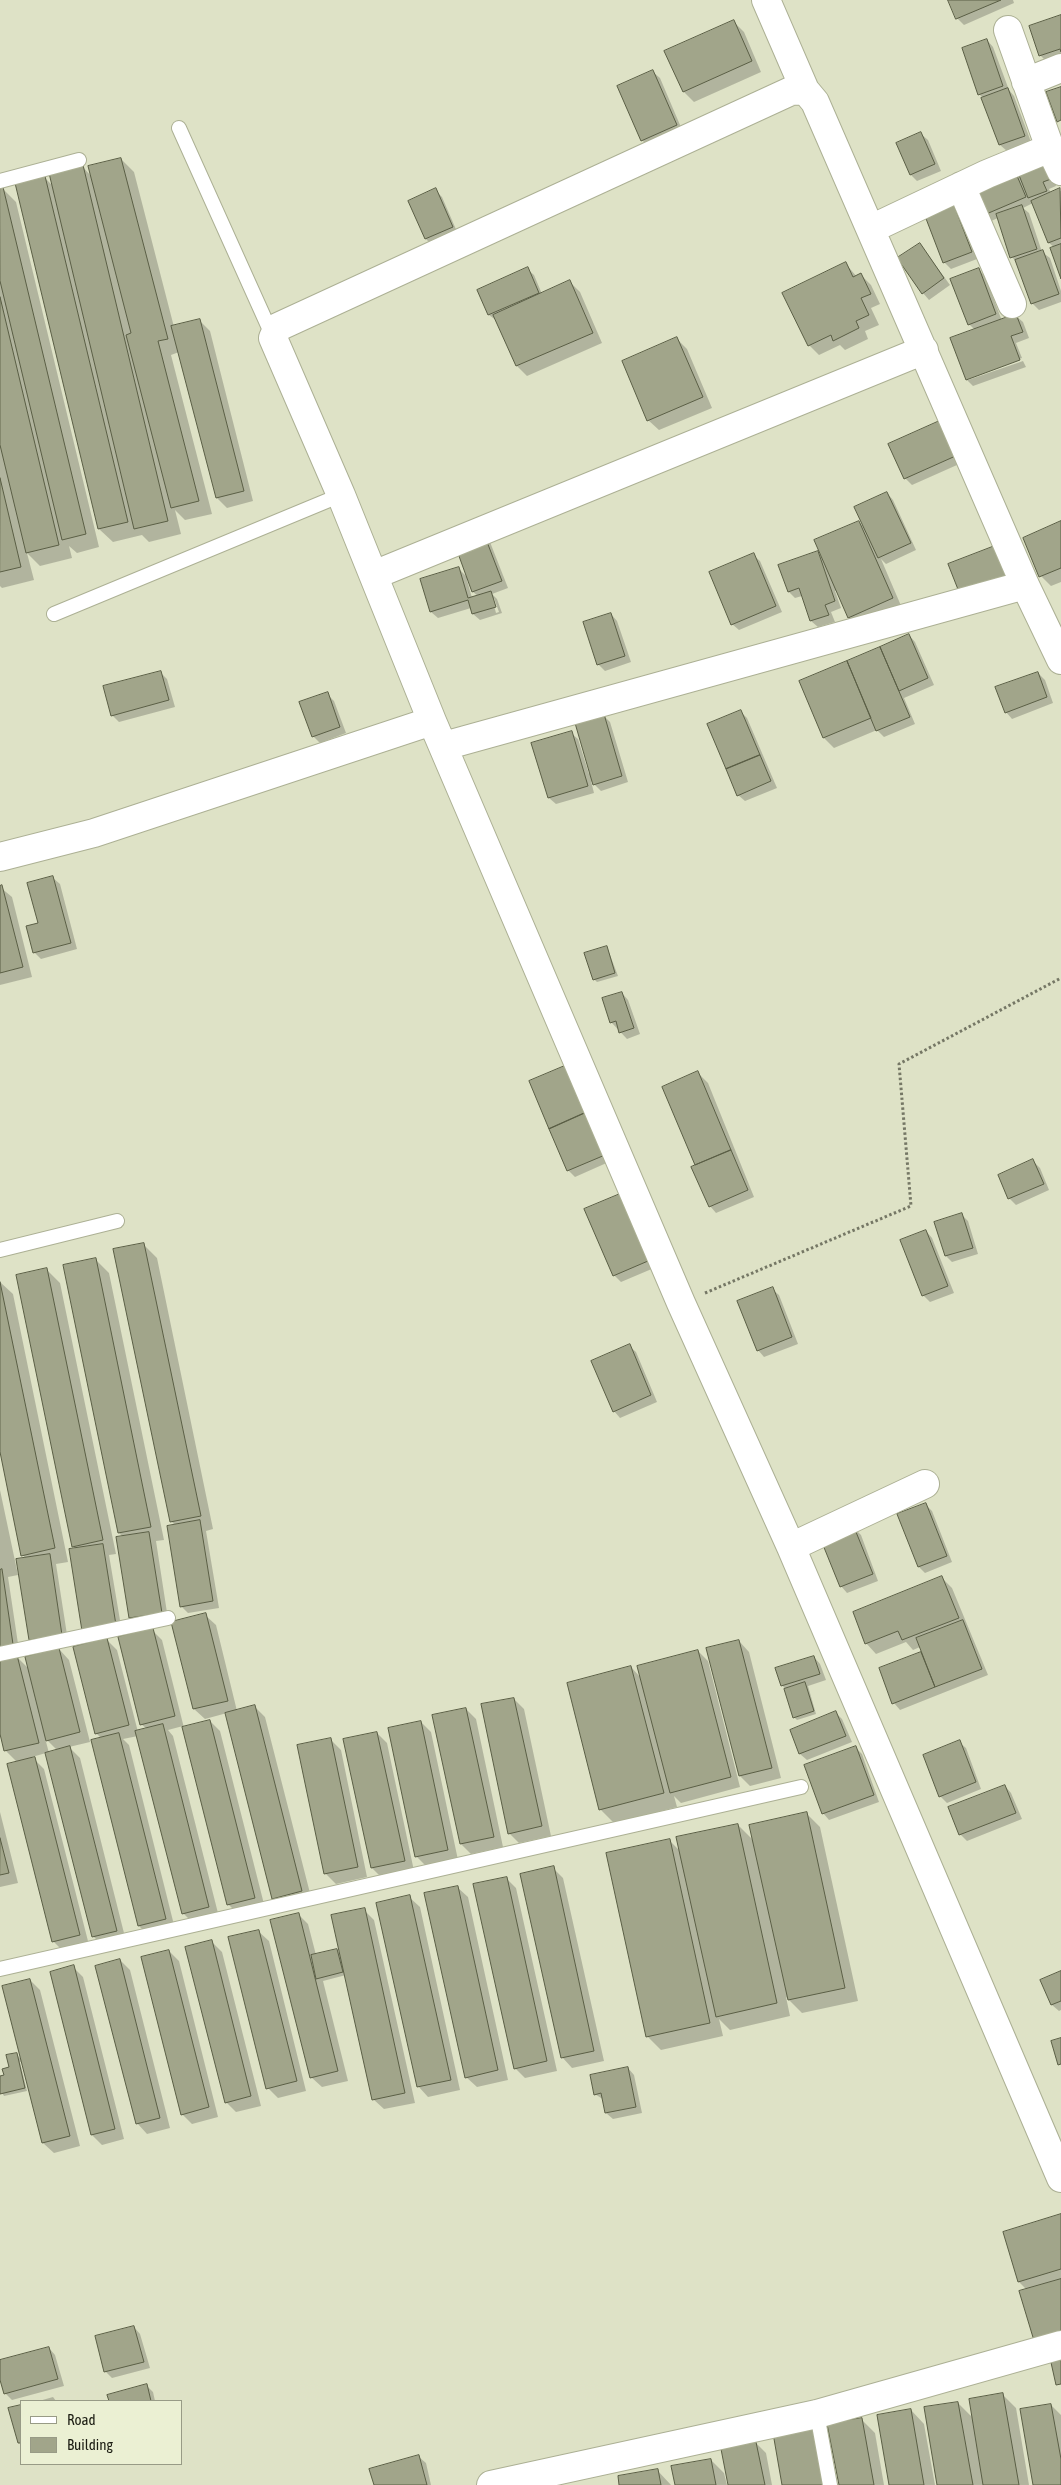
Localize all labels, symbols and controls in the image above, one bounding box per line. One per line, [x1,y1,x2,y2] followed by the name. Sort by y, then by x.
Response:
[20,2400,182,2465] legend
[67,2411,96,2428] text: Road
[67,2436,113,2453] text: Building

